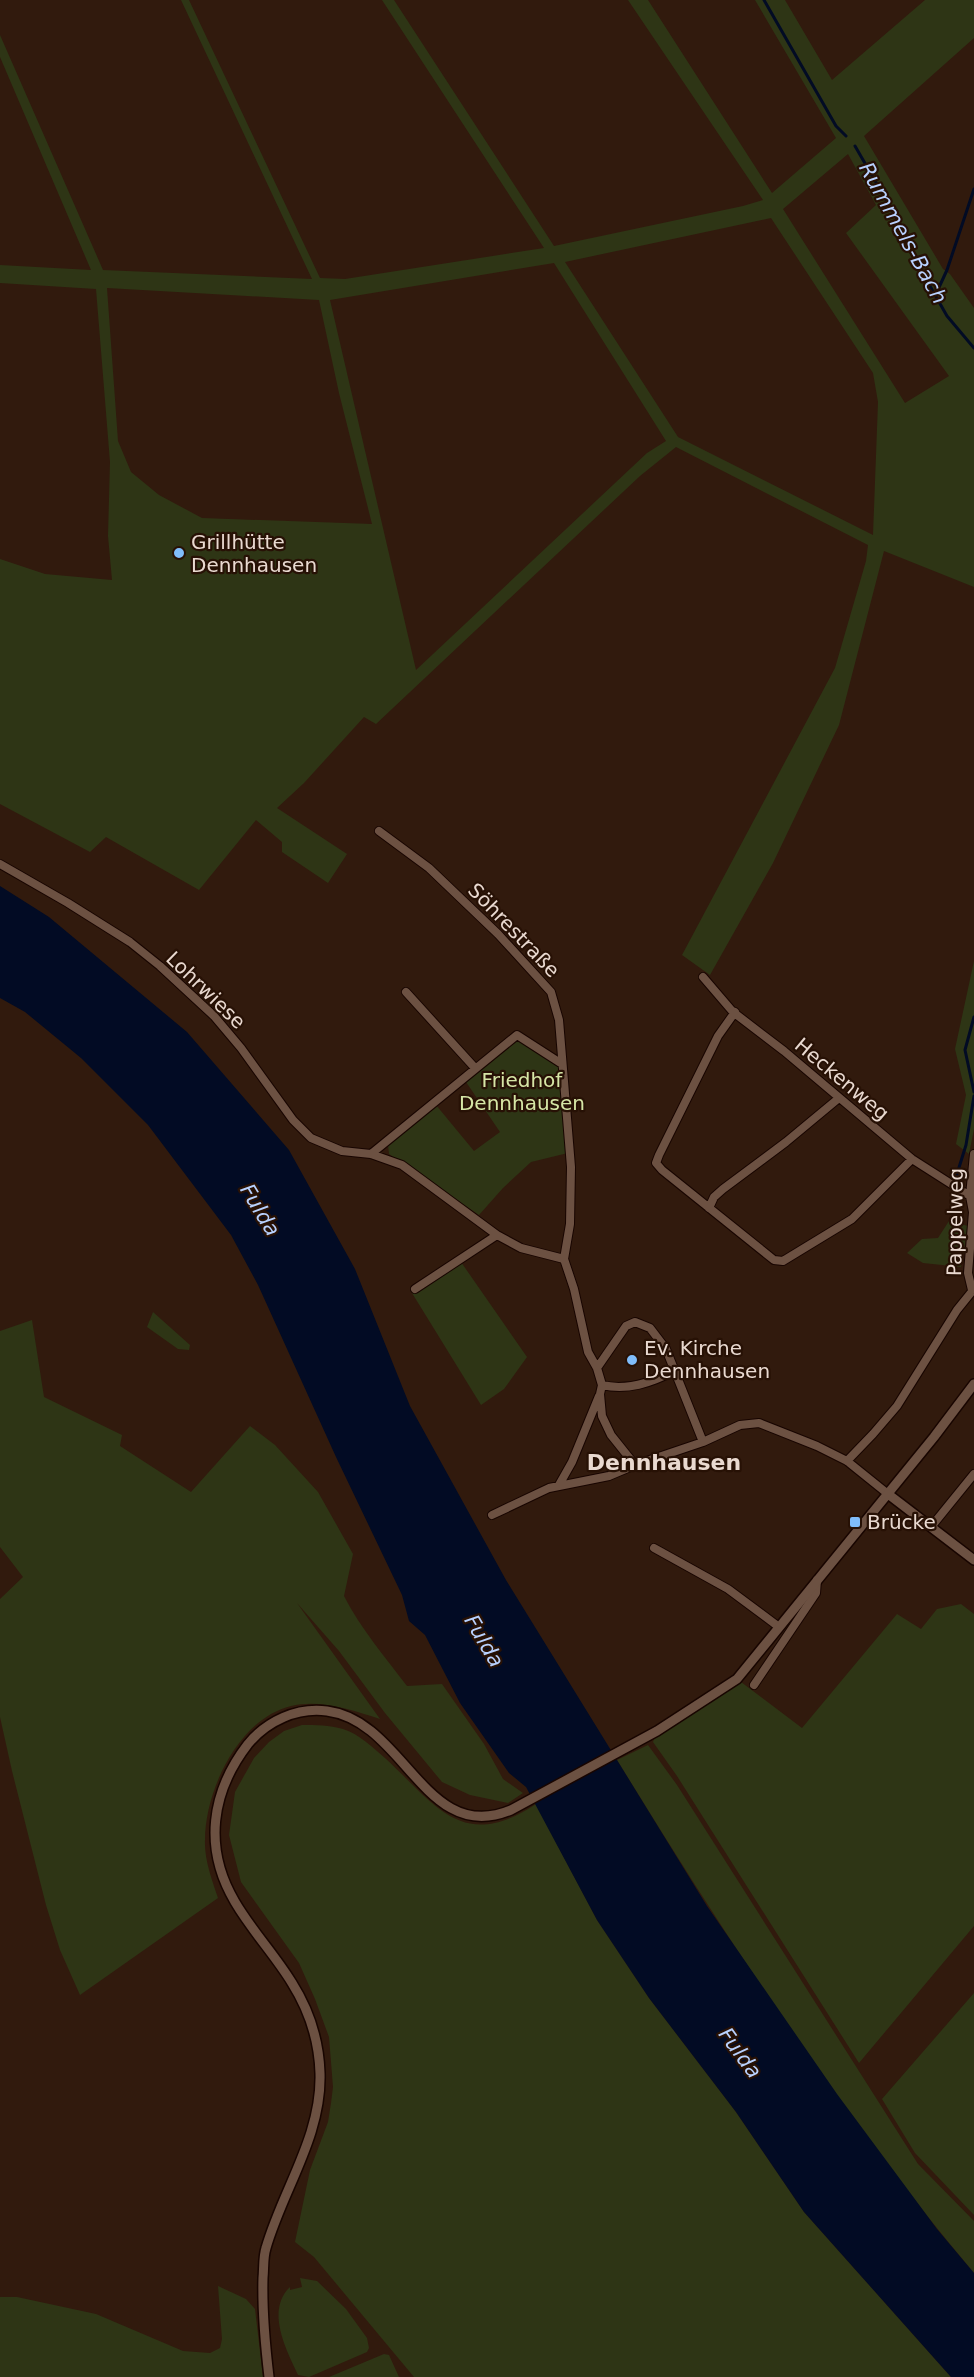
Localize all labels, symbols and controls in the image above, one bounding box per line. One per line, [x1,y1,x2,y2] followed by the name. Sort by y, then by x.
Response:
[854,158,952,308] water label: Rummels-Bach
[191,530,317,577] place label: Grillhütte Dennhausen
[172,546,186,560] marker: Grillhütte Dennhausen
[463,878,565,982] street label: Söhrestraße
[161,946,251,1034] street label: Lohrwiese
[790,1033,894,1125] street label: Heckenweg
[459,1068,585,1115] park label: Friedhof Dennhausen
[942,1168,968,1276] street label: Pappelweg
[235,1180,285,1240] water label: Fulda
[644,1336,770,1383] place label: Ev. Kirche Dennhausen
[625,1353,639,1367] marker: Ev. Kirche Dennhausen
[587,1450,741,1475] district label: Dennhausen
[867,1510,936,1534] place label: Brücke
[848,1515,862,1529] marker: Brücke
[459,1611,509,1671] water label: Fulda
[714,2023,766,2083] water label: Fulda

